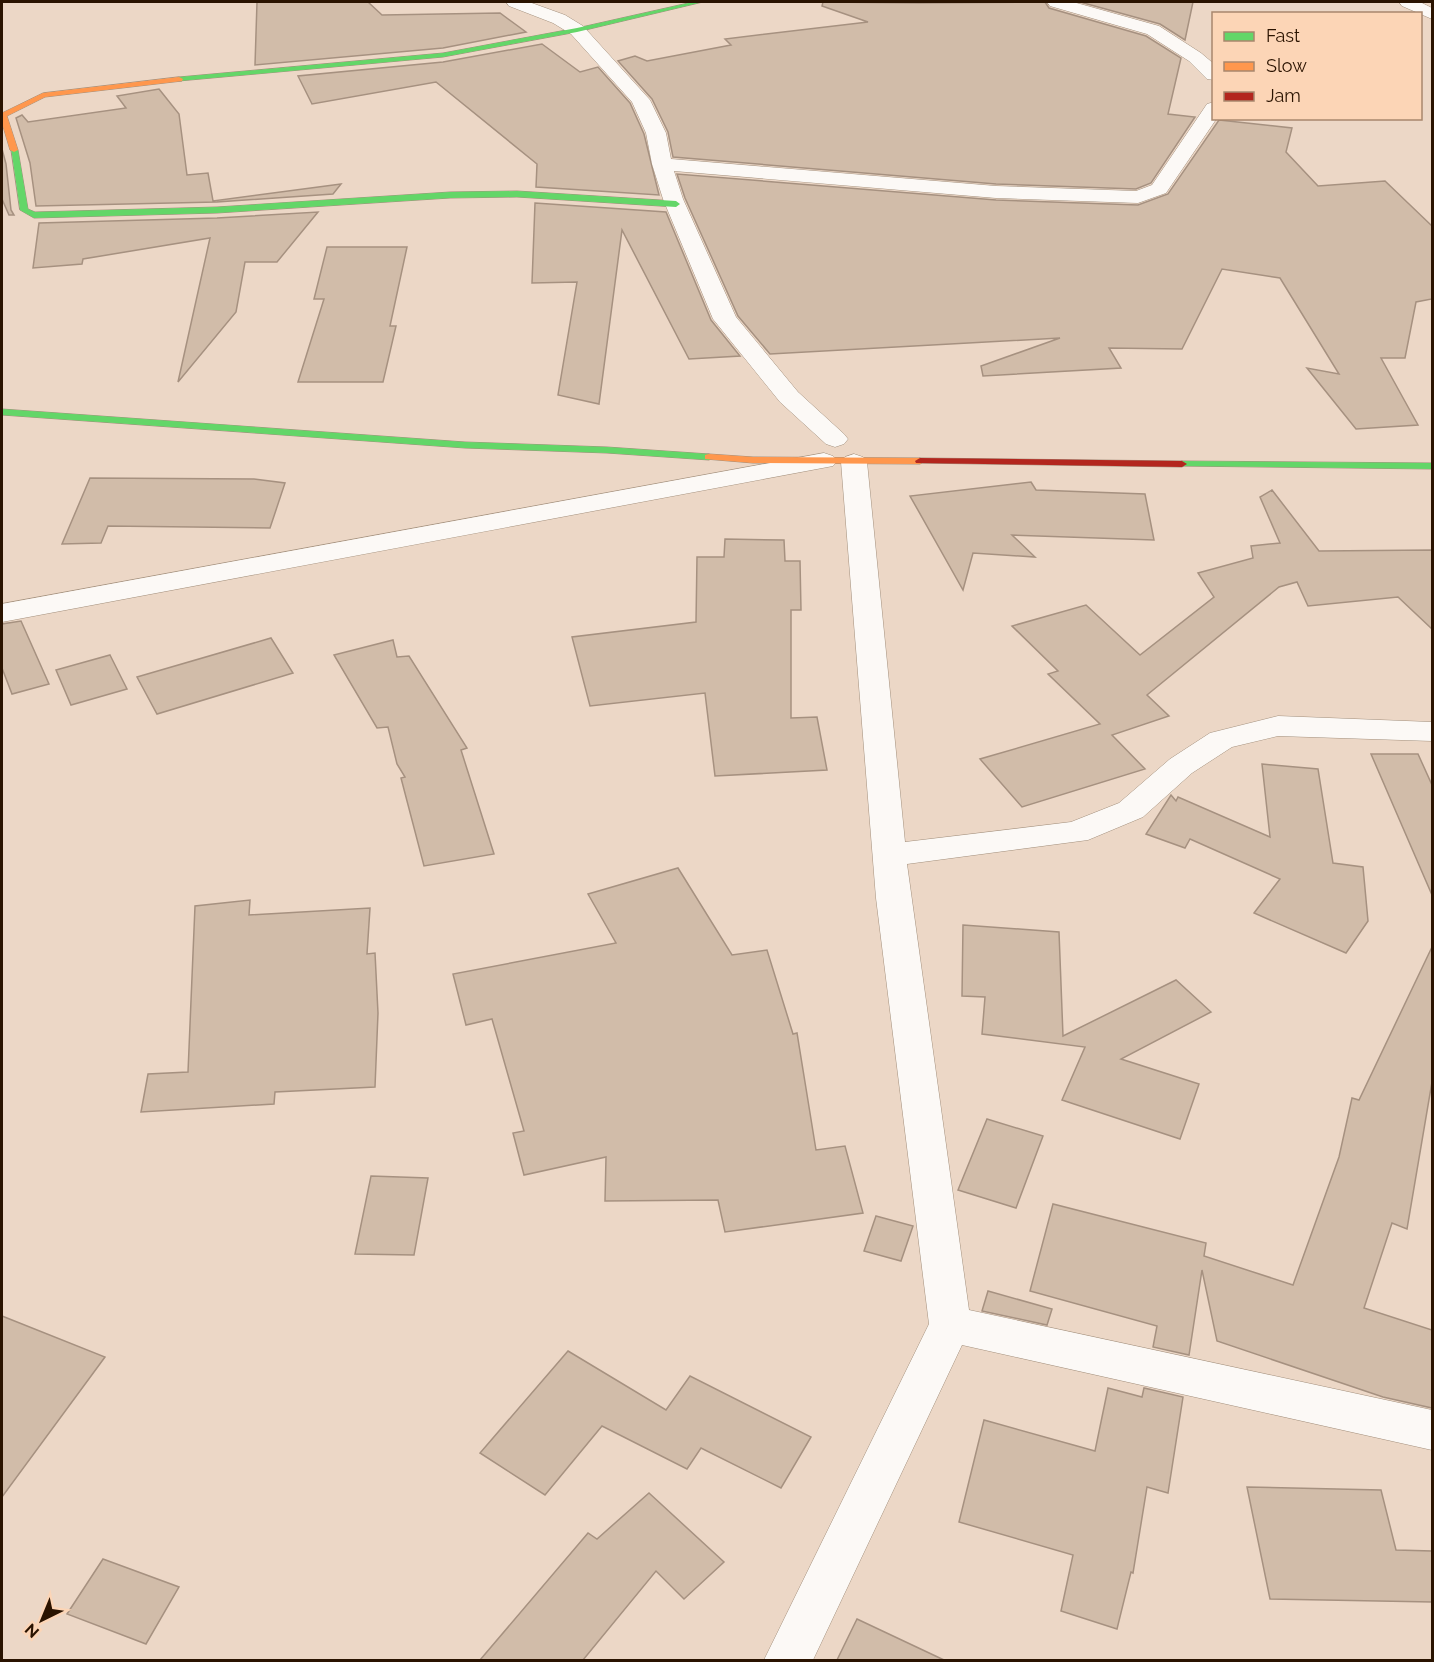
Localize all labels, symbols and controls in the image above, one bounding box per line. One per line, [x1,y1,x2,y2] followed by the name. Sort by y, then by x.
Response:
[1212,12,1422,120] legend
[1266,25,1300,46] text: Fast
[1266,55,1307,76] text: Slow
[1266,85,1301,106] text: Jam
[12,1590,72,1650] north arrow
[21,1619,43,1642] text: N

